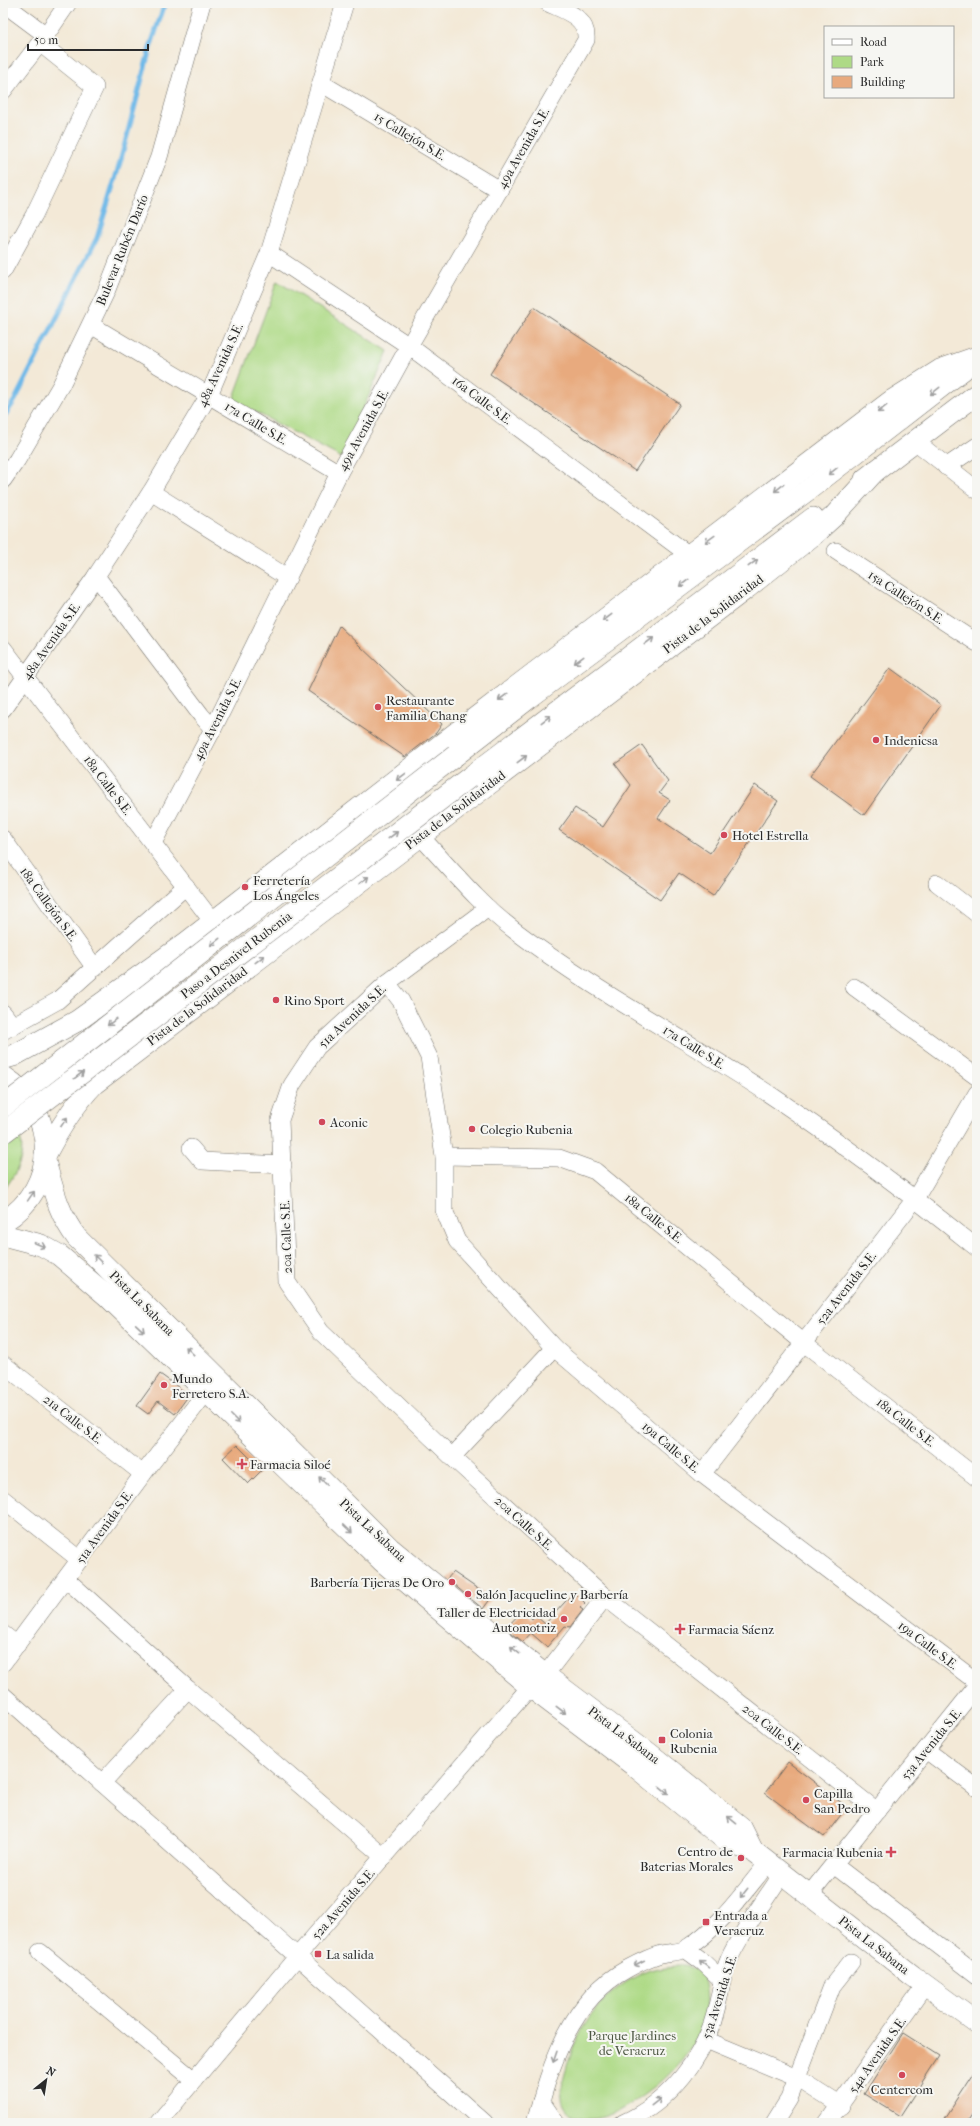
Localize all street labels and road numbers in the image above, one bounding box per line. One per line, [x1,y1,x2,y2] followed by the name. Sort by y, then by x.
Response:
[494,105,552,191] street label: 49a Avenida S.E.
[371,109,449,163] street label: 15 Callejón S.E.
[93,192,151,308] street label: Bulevar Rubén Darío
[194,321,246,409] street label: 48a Avenida S.E.
[449,373,515,427] street label: 16a Calle S.E.
[334,387,392,473] street label: 49a Avenida S.E.
[222,398,290,448] street label: 17a Calle S.E.
[865,567,947,627] street label: 15a Callejón S.E.
[660,571,767,657] street label: Pista de la Solidaridad
[19,600,83,682] street label: 48a Avenida S.E.
[190,675,244,763] street label: 49a Avenida S.E.
[81,752,135,818] street label: 18a Calle S.E.
[402,767,509,853] street label: Pista de la Solidaridad
[17,864,81,944] street label: 18a Callejón S.E.
[177,908,295,1002] street label: Paso a Desnivel Rubenia
[144,963,251,1049] street label: Pista de la Solidaridad
[315,981,389,1051] street label: 51a Avenida S.E.
[660,1022,728,1072] street label: 17a Calle S.E.
[622,1190,686,1246] street label: 18a Calle S.E.
[277,1200,295,1274] street label: 20a Calle S.E.
[813,1248,879,1328] street label: 52a Avenida S.E.
[106,1267,178,1339] street label: Pista La Sabana
[40,1391,106,1447] street label: 21a Calle S.E.
[874,1394,938,1450] street label: 18a Calle S.E.
[639,1418,703,1476] street label: 19a Calle S.E.
[72,1488,136,1566] street label: 51a Avenida S.E.
[492,1493,556,1553] street label: 20a Calle S.E.
[337,1495,410,1565] street label: Pista La Sabana
[895,1618,961,1672] street label: 19a Calle S.E.
[739,1700,807,1758] street label: 20a Calle S.E.
[585,1703,664,1767] street label: Pista La Sabana
[898,1705,964,1783] street label: 53a Avenida S.E.
[308,1866,378,1942] street label: 52a Avenida S.E.
[836,1913,913,1978] street label: Pista La Sabana
[698,1953,740,2041] street label: 53a Avenida S.E.
[845,2014,909,2096] street label: 54a Avenida S.E.

